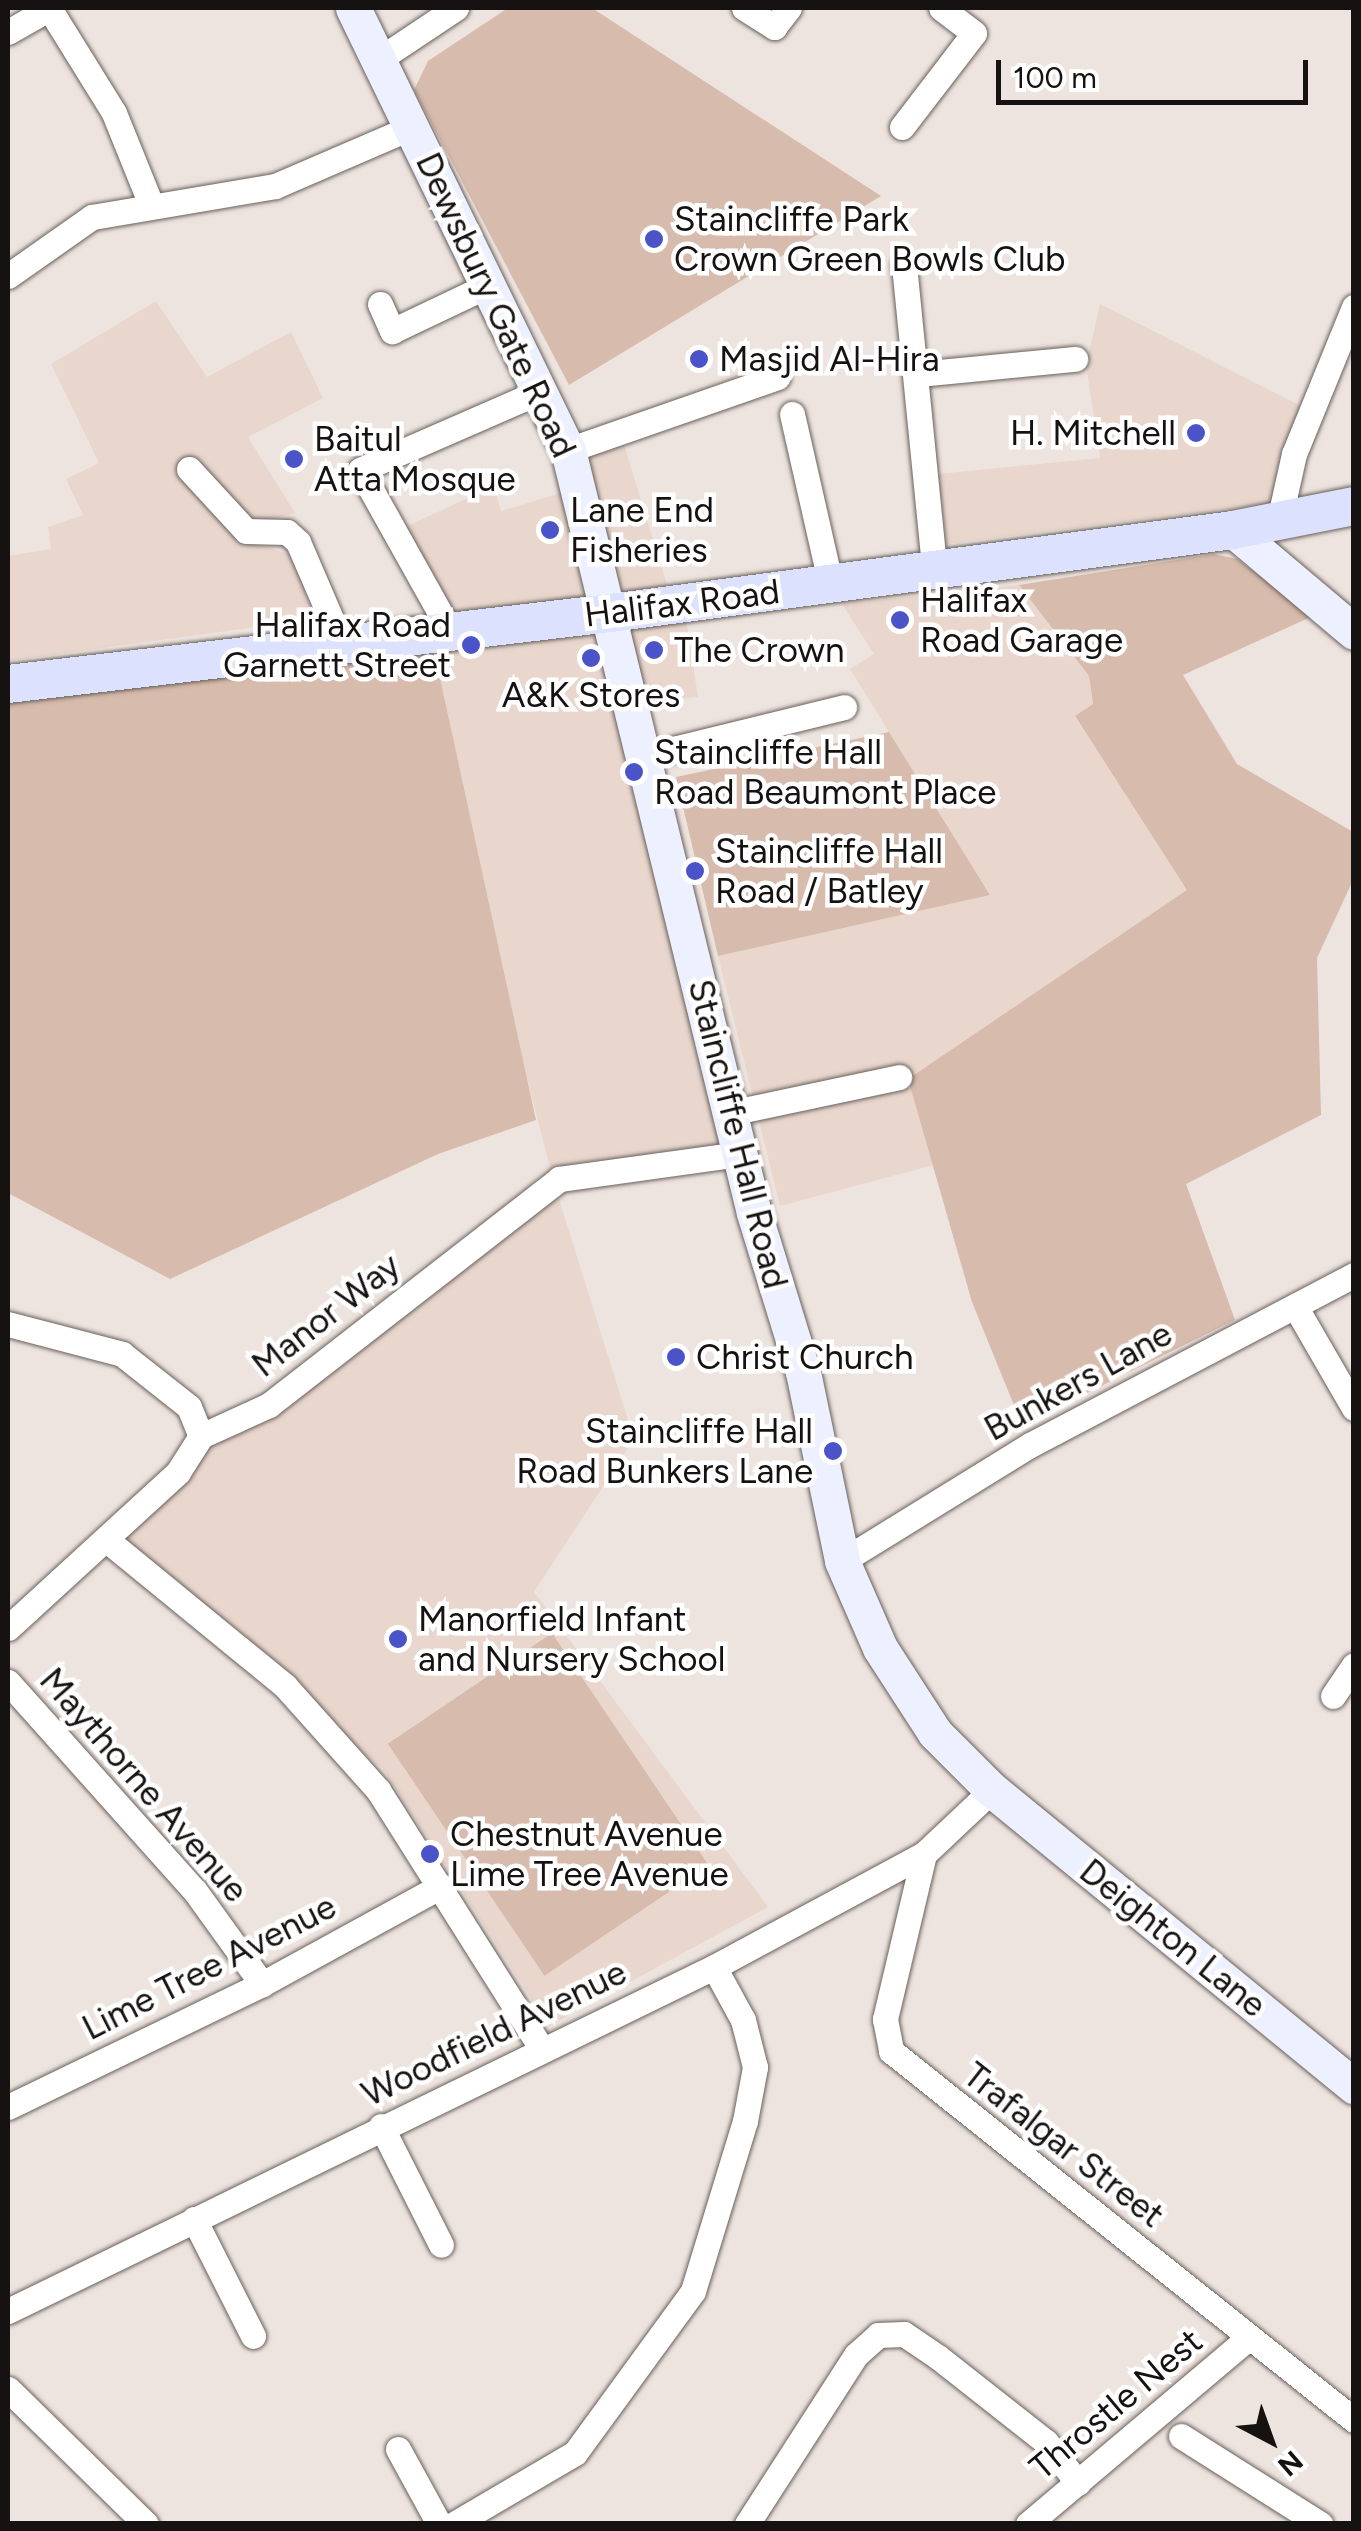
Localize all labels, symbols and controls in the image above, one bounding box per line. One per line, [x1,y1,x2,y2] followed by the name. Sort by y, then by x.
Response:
[1001,40,1314,102] scale bar
[1013,59,1097,96] text: 100 m
[407,146,585,464] street label: Dewsbury Gate Road
[674,198,1066,280] place label: Staincliffe Park Crown Green Bowls Club
[643,228,665,250] marker: Staincliffe Park Crown Green Bowls Club
[719,338,940,380] place label: Masjid Al-Hira
[688,348,710,370] marker: Masjid Al-Hira
[1010,412,1176,454] place label: H. Mitchell
[314,418,516,500] place label: Baitul Atta Mosque
[1185,422,1207,444] marker: H. Mitchell
[283,448,305,470] marker: Baitul Atta Mosque
[570,489,714,571] place label: Lane End Fisheries
[539,519,561,541] marker: Lane End Fisheries
[582,570,782,636] street label: Halifax Road
[920,579,1123,661] place label: Halifax Road Garage
[223,604,451,686] place label: Halifax Road Garnett Street
[889,609,911,631] marker: Halifax Road Garage
[674,629,844,671] place label: The Crown
[460,634,482,656] marker: Halifax Road Garnett Street
[643,639,665,661] marker: The Crown
[580,647,602,669] marker: A&K Stores
[502,674,680,716] place label: A&K Stores
[654,731,996,813] place label: Staincliffe Hall Road Beaumont Place
[623,761,645,783] marker: Staincliffe Hall Road Beaumont Place
[715,830,943,912] place label: Staincliffe Hall Road / Batley
[684,860,706,882] marker: Staincliffe Hall Road / Batley
[679,975,797,1293] street label: Staincliffe Hall Road
[244,1244,408,1386] street label: Manor Way
[977,1312,1179,1450] street label: Bunkers Lane
[696,1336,913,1378] place label: Christ Church
[665,1346,687,1368] marker: Christ Church
[516,1410,813,1492] place label: Staincliffe Hall Road Bunkers Lane
[822,1440,844,1462] marker: Staincliffe Hall Road Bunkers Lane
[418,1598,726,1680] place label: Manorfield Infant and Nursery School
[387,1628,409,1650] marker: Manorfield Infant and Nursery School
[31,1659,257,1911] street label: Maythorne Avenue
[450,1813,729,1895] place label: Chestnut Avenue Lime Tree Avenue
[419,1843,441,1865] marker: Chestnut Avenue Lime Tree Avenue
[1071,1850,1275,2026] street label: Deighton Lane
[75,1885,343,2049] street label: Lime Tree Avenue
[355,1951,633,2115] street label: Woodfield Avenue
[955,2054,1173,2236] street label: Trafalgar Street
[1021,2320,1211,2488] street label: Throstle Nest
[1221,2391,1321,2491] north arrow
[1271,2444,1310,2484] text: N

